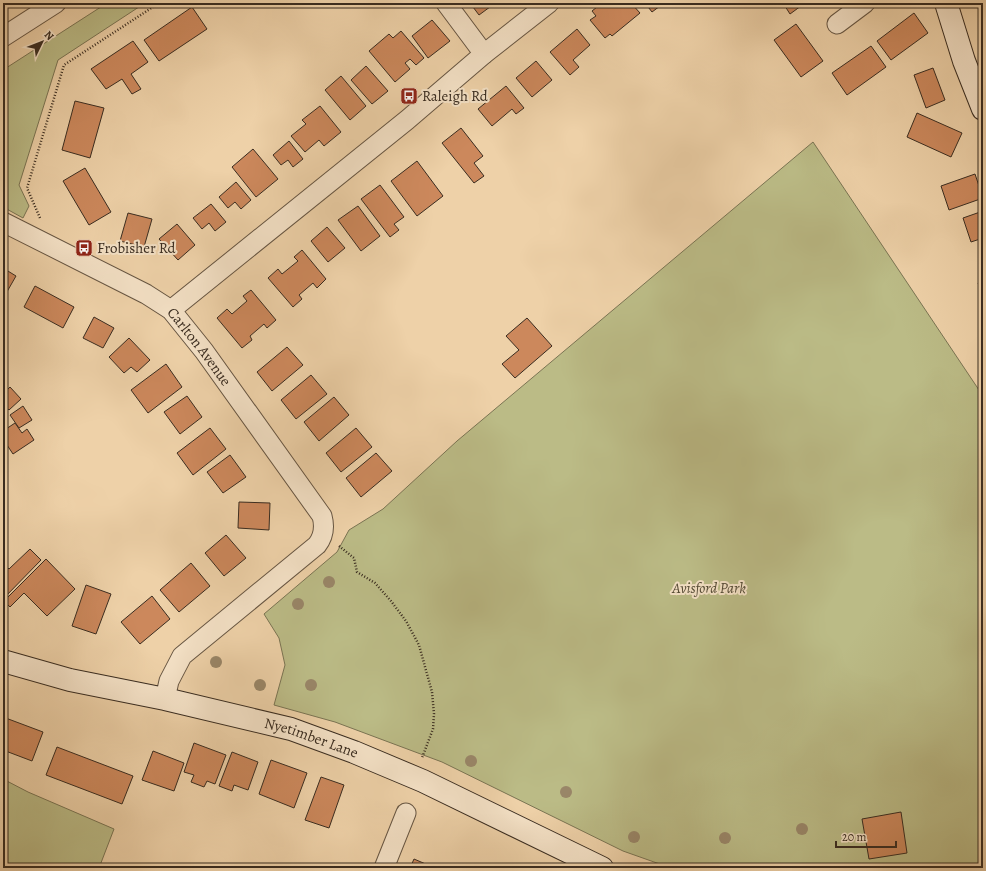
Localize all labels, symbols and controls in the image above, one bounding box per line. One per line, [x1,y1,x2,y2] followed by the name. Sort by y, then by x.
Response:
[22,22,62,62] north arrow
[41,27,57,44] text: N
[399,86,419,106] bus stop icon: Raleigh Rd
[422,86,489,106] place label: Raleigh Rd
[74,238,94,258] bus stop icon: Frobisher Rd
[97,238,176,258] place label: Frobisher Rd
[163,303,236,390] street label: Carlton Avenue
[671,578,746,598] park label: Avisford Park
[262,713,362,763] street label: Nyetimber Lane
[836,823,896,849] scale bar
[842,829,866,845] text: 20 m

